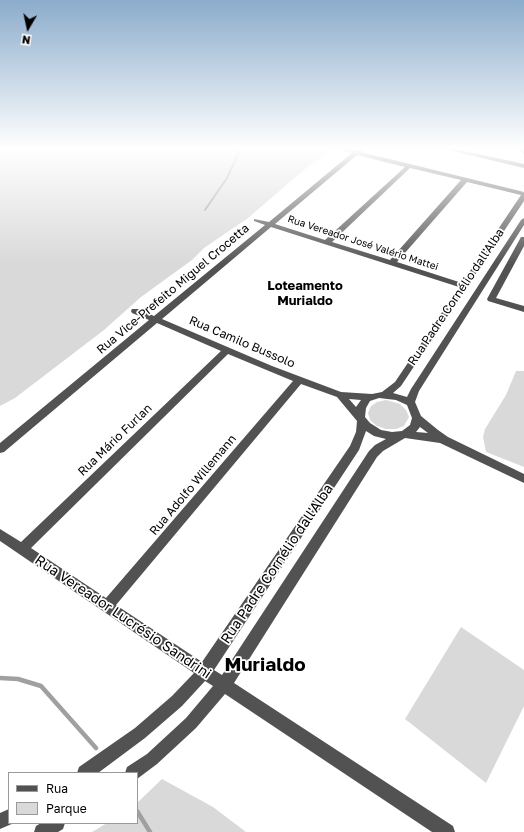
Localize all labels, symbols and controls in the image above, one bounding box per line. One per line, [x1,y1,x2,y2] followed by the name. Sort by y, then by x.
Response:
[8,8,48,48] north arrow
[21,33,31,47] text: N
[286,213,440,273] street label: Rua Vereador José Valério Mattei
[94,221,252,357] street label: Rua Vice-Prefeito Miguel Crocetta
[405,226,507,368] street label: Rua Padre Cornélio dall'Alba
[267,278,343,309] district label: Loteamento Murialdo
[187,313,297,371] street label: Rua Camilo Bussolo
[75,401,155,479] street label: Rua Mário Furlan
[147,432,239,538] street label: Rua Adolfo Willemann
[217,481,337,647] street label: Rua Padre Cornélio dall'Alba
[32,552,214,682] street label: Rua Vereador Lucrésio Sandrini
[224,654,306,676] district label: Murialdo
[8,772,138,824] legend
[46,781,68,796] text: Rua
[46,801,87,816] text: Parque

